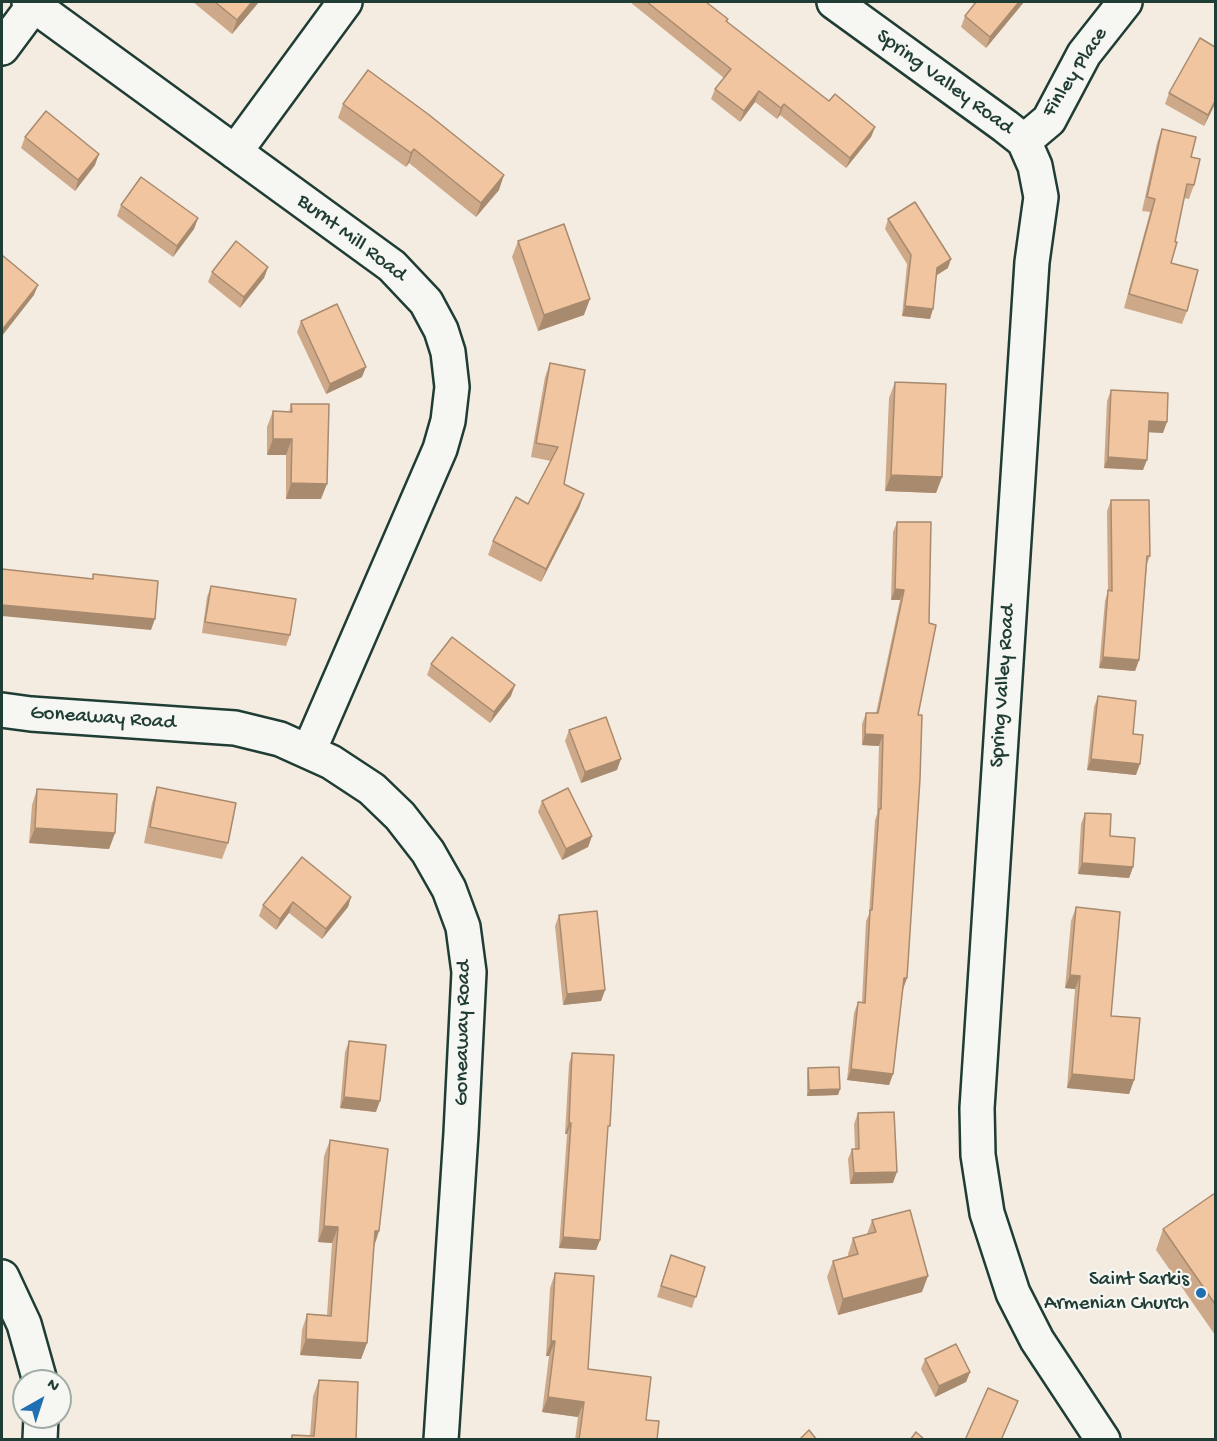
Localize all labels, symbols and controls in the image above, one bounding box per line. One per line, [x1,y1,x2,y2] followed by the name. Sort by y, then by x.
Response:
[1038,23,1114,123] street label: Finley Place
[870,25,1018,141] street label: Spring Valley Road
[291,190,411,288] street label: Burnt Mill Road
[986,604,1022,768] street label: Spring Valley Road
[29,701,177,737] street label: Goneaway Road
[450,960,478,1106] street label: Goneaway Road
[1044,1268,1189,1318] place label: Saint Sarkis Armenian Church
[1194,1286,1208,1300] marker: Saint Sarkis Armenian Church
[12,1369,72,1429] north arrow
[42,1376,62,1397] text: N

